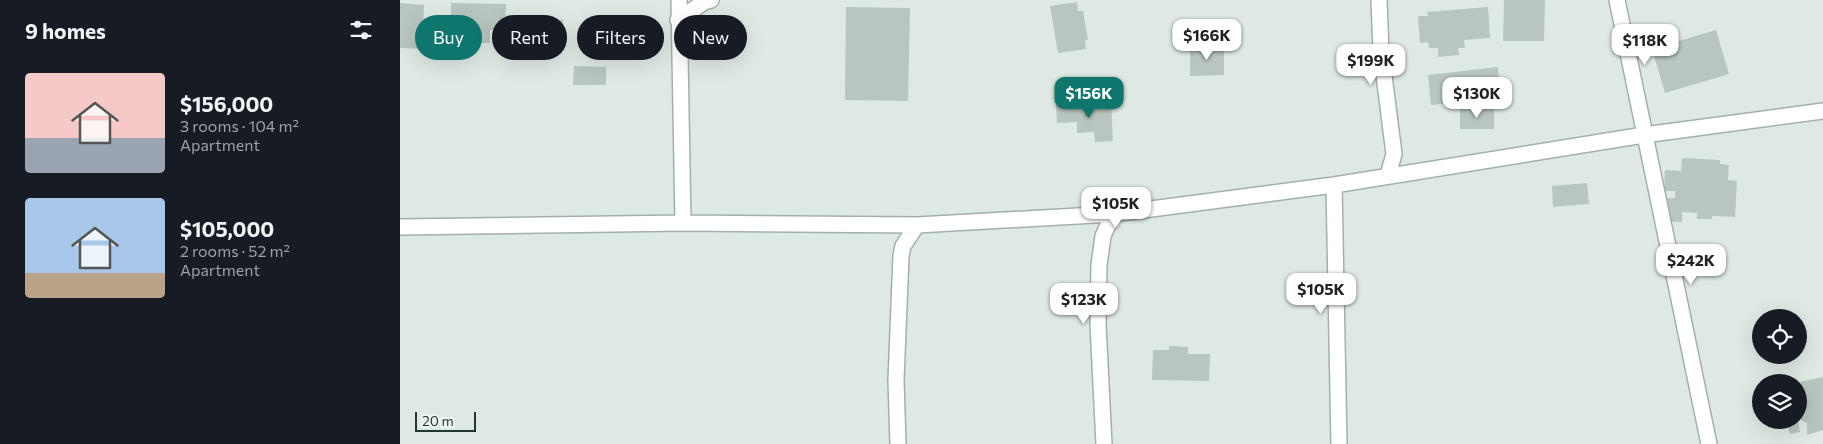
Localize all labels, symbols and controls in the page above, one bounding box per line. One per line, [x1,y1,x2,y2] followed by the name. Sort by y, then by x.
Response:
[415,15,482,60] chip: Buy
[492,15,567,60] chip: Rent
[577,15,664,60] chip: Filters
[674,15,747,60] chip: New
[347,16,375,44] icon: filters
[25,18,106,43] text: 9 homes
[1172,18,1242,61] pin: $166K
[1610,23,1680,66] pin: $118K
[1183,25,1231,44] text: $166K
[1623,30,1667,49] text: $118K
[1336,44,1406,86] pin: $199K
[1347,50,1395,69] text: $199K
[1054,76,1124,119] pin: $156K
[1442,76,1512,119] pin: $130K
[1066,83,1112,102] text: $156K
[1453,83,1501,102] text: $130K
[180,91,273,116] text: $156,000
[65,93,125,153] icon: home
[180,116,299,135] text: 3 rooms · 104 m²
[180,135,260,154] text: Apartment
[1081,186,1151,229] pin: $105K
[1092,193,1140,212] text: $105K
[180,216,274,241] text: $105,000
[65,218,125,278] icon: home
[180,241,290,260] text: 2 rooms · 52 m²
[1656,244,1726,286] pin: $242K
[1667,250,1715,269] text: $242K
[180,260,260,279] text: Apartment
[1286,272,1356,315] pin: $105K
[1297,279,1345,298] text: $105K
[1049,282,1119,325] pin: $123K
[1061,289,1107,308] text: $123K
[1752,309,1807,429] map controls
[1752,309,1807,364] button: locate
[1752,374,1807,429] button: layers
[415,409,476,432] scale bar
[422,412,454,429] text: 20 m

